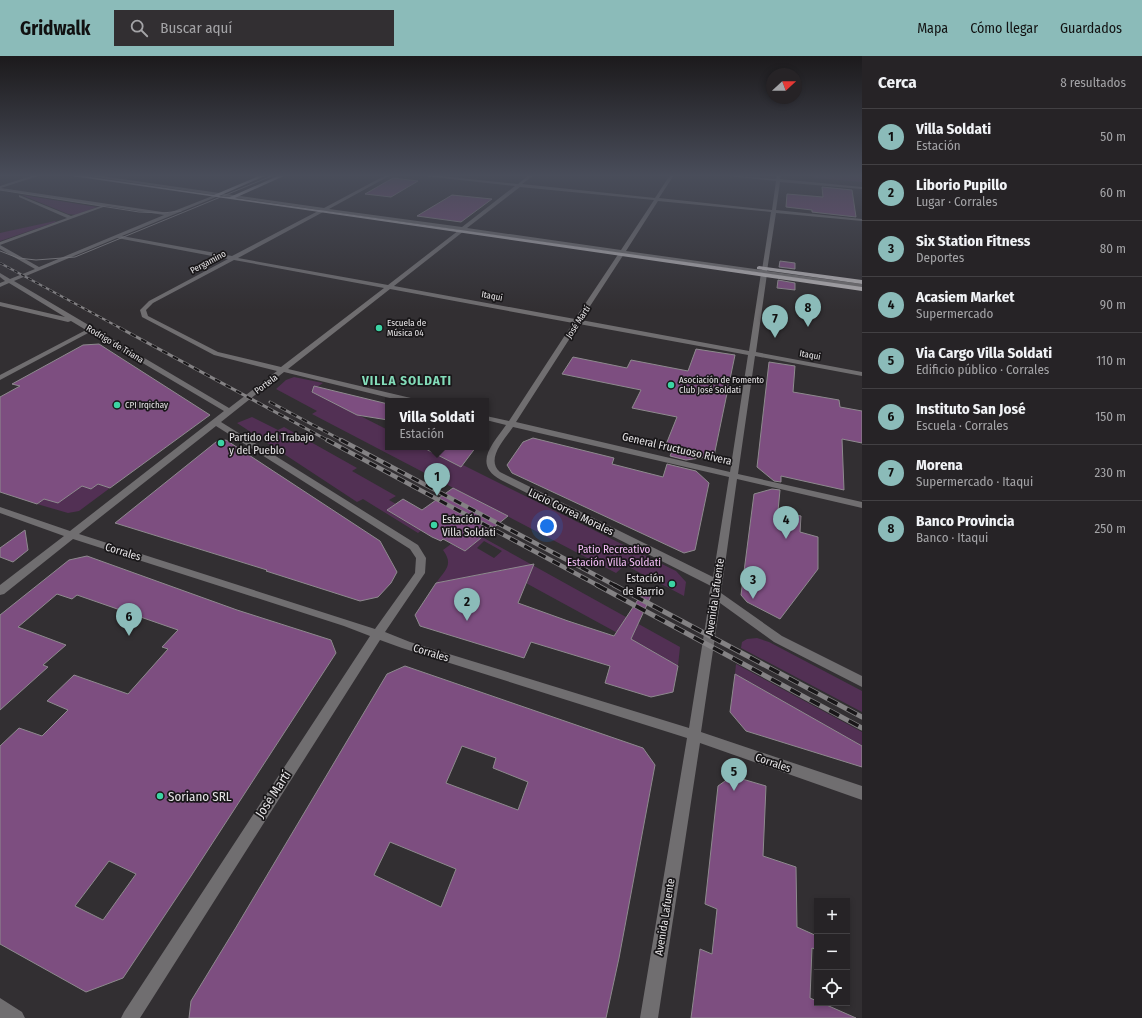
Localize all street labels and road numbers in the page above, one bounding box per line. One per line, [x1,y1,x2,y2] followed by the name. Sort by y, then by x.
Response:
[188,248,228,276] street label: Pergamino
[481,289,503,303] street label: Itaqui
[564,303,593,340] street label: José Martí
[85,323,146,365] street label: Rodrigo de Triana
[799,348,821,362] street label: Itaqui
[252,372,280,396] street label: Portela
[621,430,733,468] street label: General Fructuoso Rivera
[526,486,616,538] street label: Lucio Correa Morales
[104,540,143,564] street label: Corrales
[703,558,727,636] street label: Avenida Lafuente
[412,641,451,665] street label: Corrales
[754,751,793,775] street label: Corrales
[252,768,294,820] street label: José Martí
[652,878,678,956] street label: Avenida Lafuente

